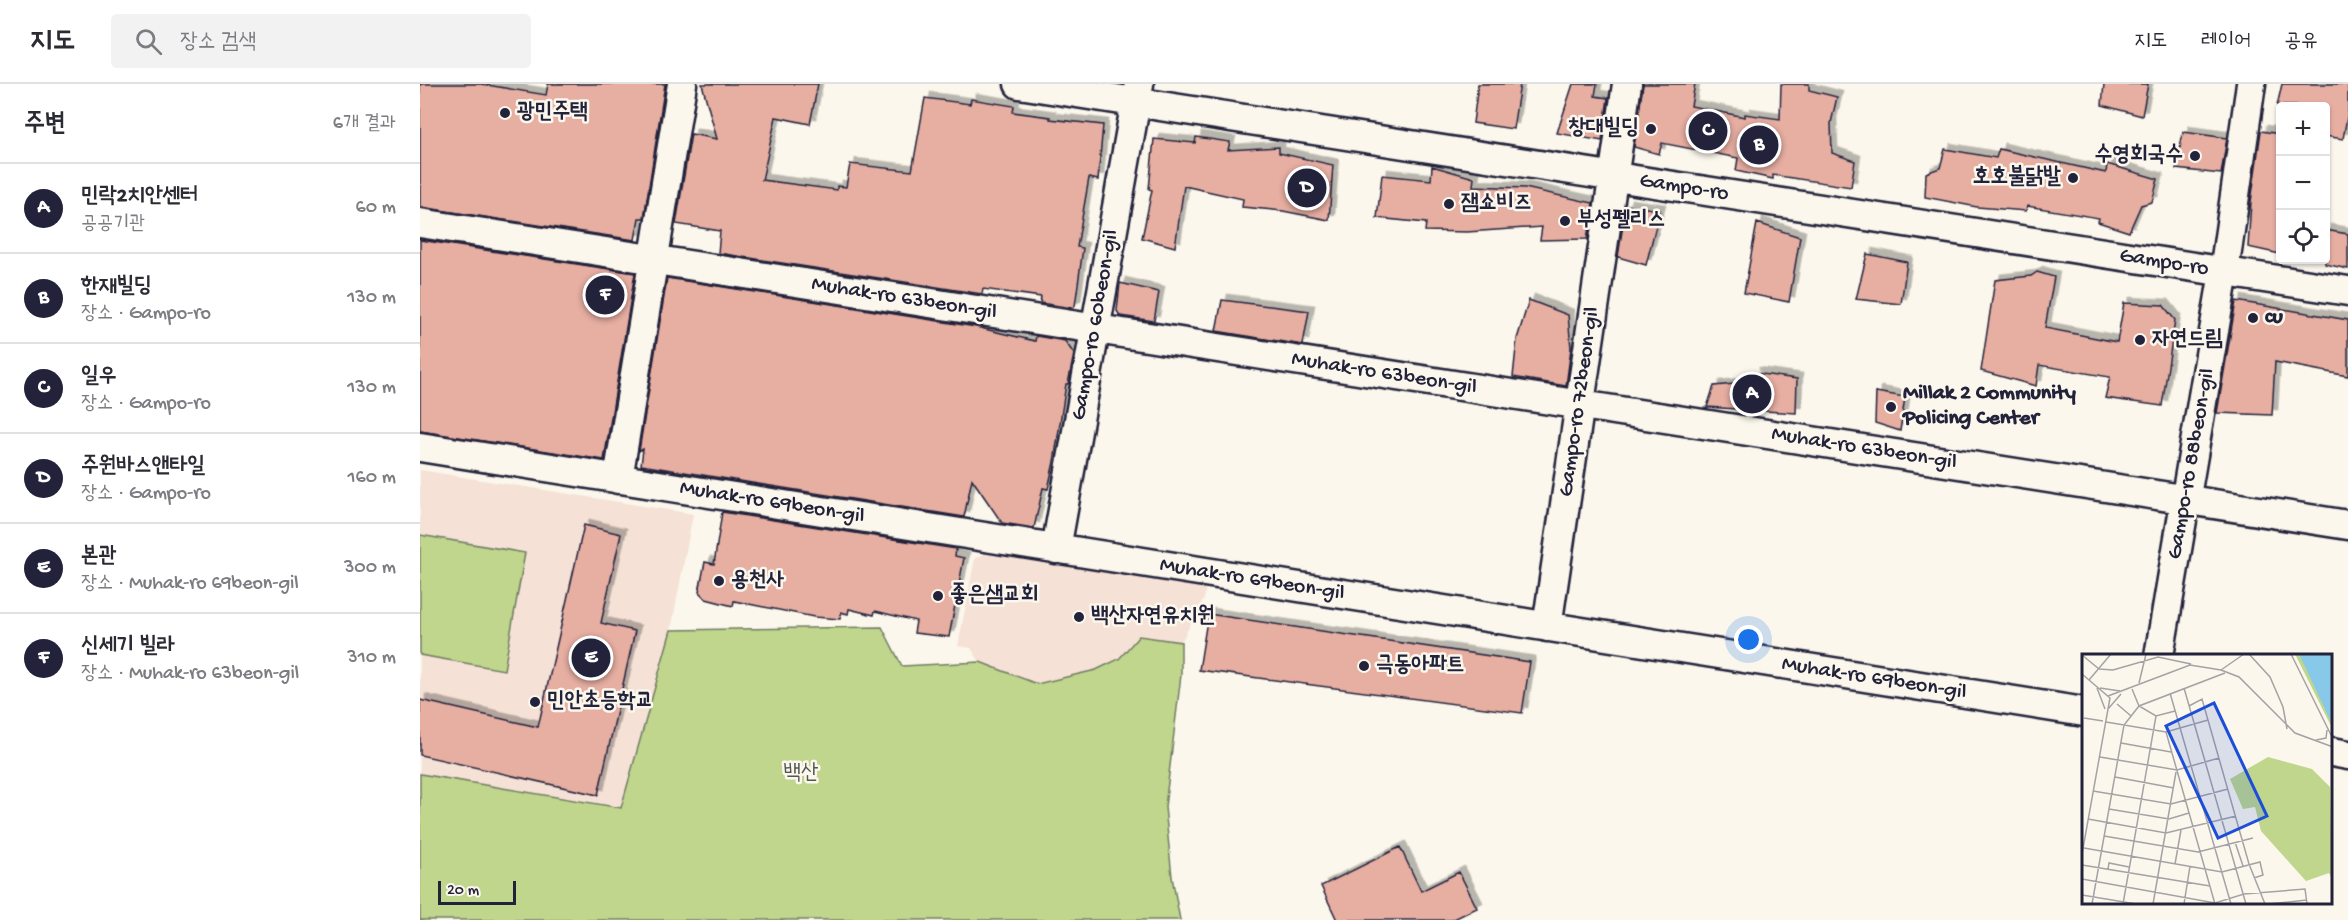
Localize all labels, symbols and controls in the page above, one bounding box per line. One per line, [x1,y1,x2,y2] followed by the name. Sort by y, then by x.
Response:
[111,14,531,68] search box
[132,25,165,58] icon: search
[30,26,75,59] text: 지도
[180,30,256,56] text: 장소 검색
[2134,30,2168,55] text: 지도
[2201,30,2251,55] text: 레이어
[2284,30,2318,55] text: 공유
[517,100,588,126] place label: 광민주택
[2276,102,2330,264] map controls
[2276,102,2330,156] button: +
[498,106,512,120] marker: 광민주택
[1688,108,1728,154] pin: C
[24,110,66,141] text: 주변
[333,113,396,136] text: 6개 결과
[1568,116,1639,142] place label: 창대빌딩
[1644,122,1658,136] marker: 창대빌딩
[1740,122,1778,168] pin: B
[2094,143,2183,169] place label: 수영회국수
[2188,149,2202,163] marker: 수영회국수
[2276,156,2330,210] button: −
[1972,164,2061,191] place label: 호호불닭발
[1288,166,1326,210] pin: D
[1637,168,1731,208] street label: Gampo-ro
[2066,171,2080,185] marker: 호호불닭발
[81,184,198,210] text: 민락2치안센터
[1461,191,1532,217] place label: 잼쇼비즈
[38,197,49,220] text: A
[356,197,396,220] text: 60 m
[1442,197,1456,211] marker: 잼쇼비즈
[1577,208,1666,234] place label: 부성펠리스
[2276,210,2330,264] button: locate
[81,213,145,236] text: 공공기관
[1558,214,1572,228] marker: 부성펠리스
[1066,228,1126,422] street label: Gampo-ro 60beon-gil
[2117,243,2211,283] street label: Gampo-ro
[586,272,624,318] pin: F
[810,272,999,327] street label: Muhak-ro 63beon-gil
[81,274,152,300] text: 한재빌딩
[38,287,49,310] text: B
[347,287,396,310] text: 130 m
[81,303,211,326] text: 장소 · Gampo-ro
[1554,305,1606,499] street label: Gampo-ro 72beon-gil
[2265,305,2283,331] place label: cu
[2246,311,2260,325] marker: cu
[2152,327,2223,353] place label: 자연드림
[2133,333,2147,347] marker: 자연드림
[1290,347,1479,402] street label: Muhak-ro 63beon-gil
[81,364,116,390] text: 일우
[2162,366,2222,561] street label: Gampo-ro 88beon-gil
[1732,372,1772,416] pin: A
[38,377,49,400] text: C
[347,377,396,400] text: 130 m
[1902,381,2076,432] place label: Millak 2 Community Policing Center
[81,393,211,416] text: 장소 · Gampo-ro
[1884,400,1898,414] marker: Millak 2 Community Policing Center
[1770,422,1959,477] street label: Muhak-ro 63beon-gil
[81,454,205,480] text: 주원바스앤타일
[37,467,50,490] text: D
[347,467,396,490] text: 160 m
[678,476,866,530] street label: Muhak-ro 69beon-gil
[81,483,211,506] text: 장소 · Gampo-ro
[81,544,116,570] text: 본관
[1158,553,1346,607] street label: Muhak-ro 69beon-gil
[37,557,50,580] text: E
[344,557,396,580] text: 300 m
[731,568,784,594] place label: 용천사
[81,573,299,596] text: 장소 · Muhak-ro 69beon-gil
[712,574,726,588] marker: 용천사
[950,582,1039,609] place label: 좋은샘교회
[931,589,945,603] marker: 좋은샘교회
[1091,604,1215,630] place label: 백산자연유치원
[1072,610,1086,624] marker: 백산자연유치원
[1734,625,1763,654] your location
[81,634,175,660] text: 신세기 빌라
[572,636,610,680] pin: E
[38,647,49,670] text: F
[347,647,396,670] text: 310 m
[1780,652,1968,706] street label: Muhak-ro 69beon-gil
[1376,653,1465,679] place label: 극동아파트
[2082,654,2333,905] inset map
[1357,659,1371,673] marker: 극동아파트
[81,663,299,686] text: 장소 · Muhak-ro 63beon-gil
[547,689,653,715] place label: 민안초등학교
[528,695,542,709] marker: 민안초등학교
[783,761,819,787] park label: 백산
[438,878,516,906] scale bar
[447,882,479,901] text: 20 m

